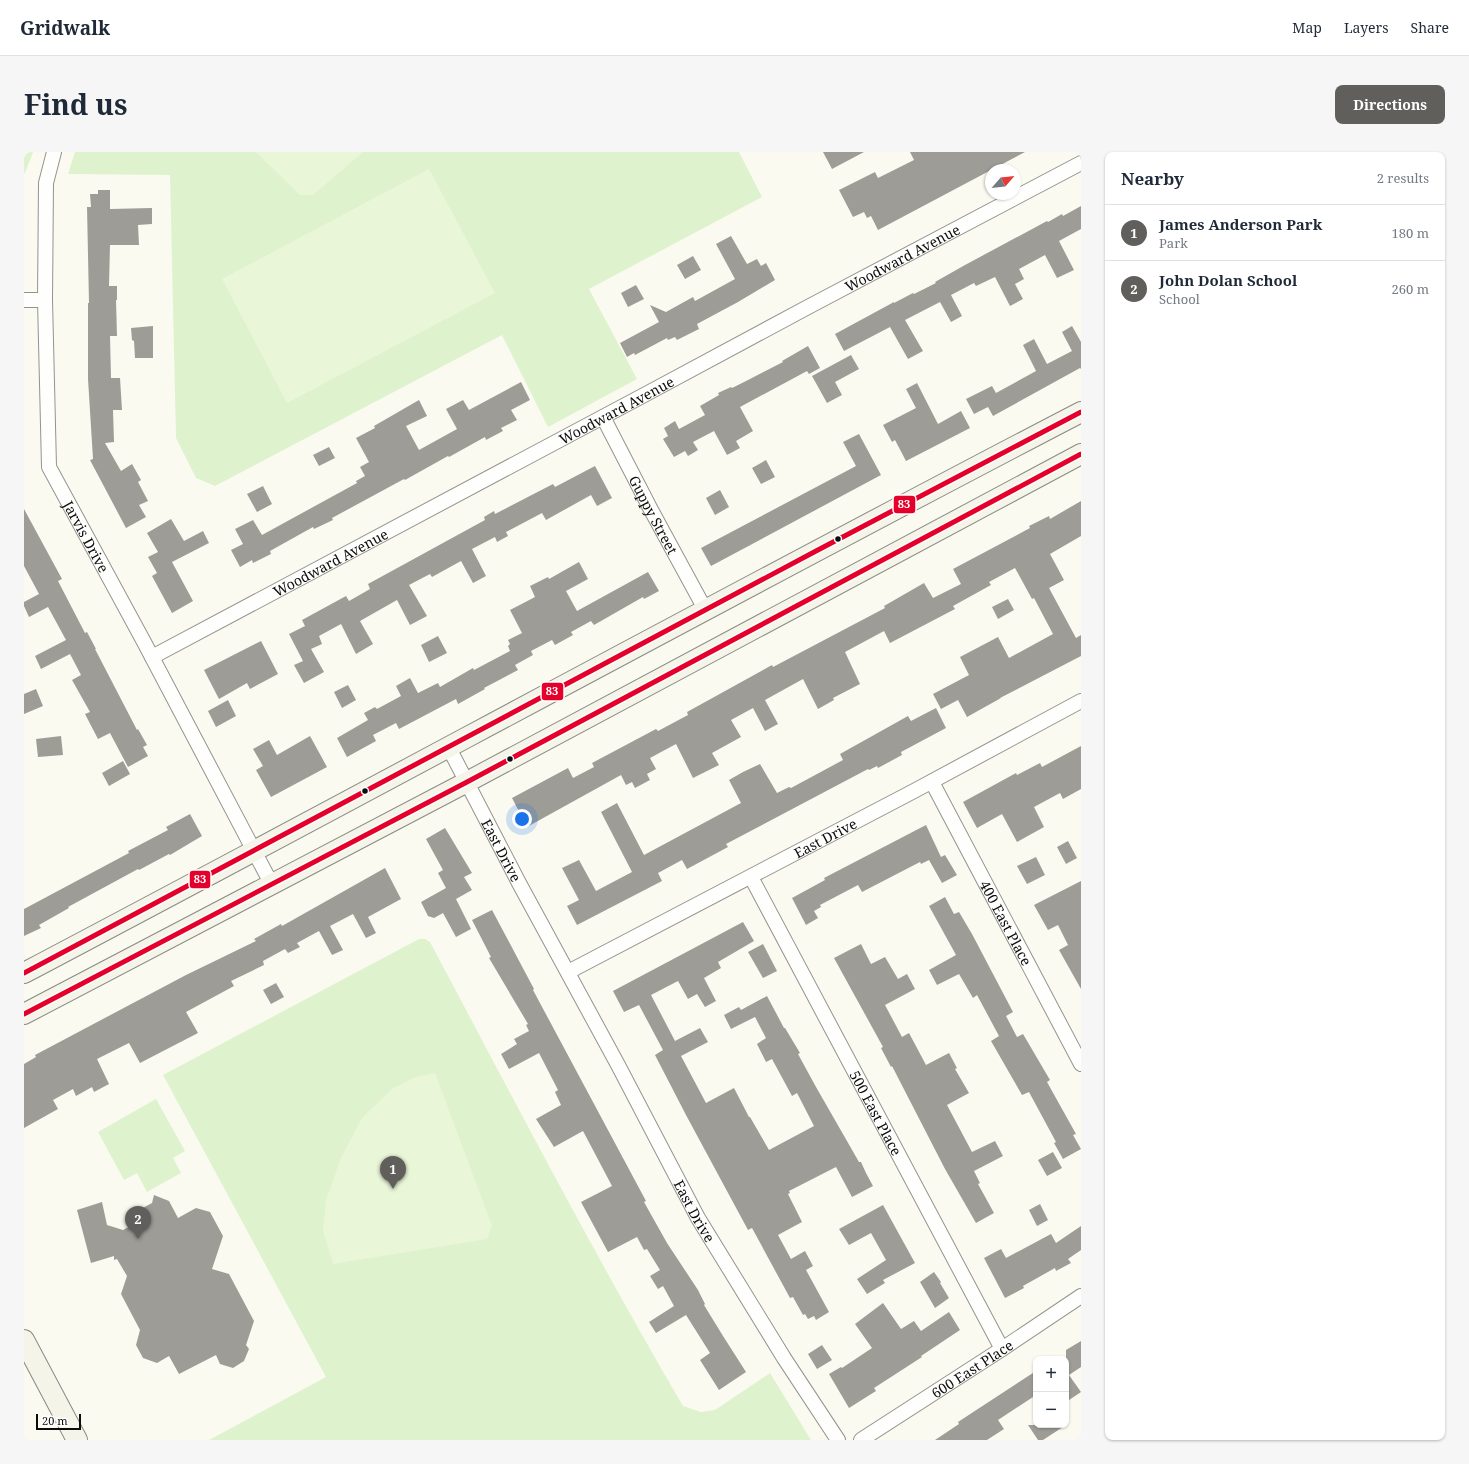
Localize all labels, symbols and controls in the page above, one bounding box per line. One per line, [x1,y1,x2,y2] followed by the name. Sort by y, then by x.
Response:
[20,15,110,41] text: Gridwalk
[1292,18,1322,37] text: Map
[1344,18,1389,37] text: Layers
[1411,18,1449,37] text: Share
[24,85,128,123] text: Find us
[1335,85,1445,124] button: Directions
[985,164,1021,200] north arrow
[1121,167,1184,190] text: Nearby
[1377,169,1429,187] text: 2 results
[1159,214,1322,234] text: James Anderson Park
[841,219,963,295] street label: Woodward Avenue
[1130,224,1138,242] text: 1
[1392,224,1429,242] text: 180 m
[1159,234,1188,252] text: Park
[1159,270,1297,290] text: John Dolan School
[1130,280,1138,298] text: 2
[1392,280,1429,298] text: 260 m
[1159,290,1200,308] text: School
[556,371,677,448] street label: Woodward Avenue
[625,472,683,557] street label: Guppy Street
[893,495,916,514] line badge: 83
[59,496,114,576] street label: Jarvis Drive
[898,496,910,511] text: 83
[270,524,391,600] street label: Woodward Avenue
[833,534,843,544] unlabelled marker
[541,682,564,701] line badge: 83
[546,683,558,698] text: 83
[505,754,515,764] unlabelled marker
[360,786,370,796] unlabelled marker
[512,809,532,829] your location
[790,813,860,862] street label: East Drive
[478,815,526,885] street label: East Drive
[189,870,211,889] line badge: 83
[194,871,206,886] text: 83
[976,877,1037,968] street label: 400 East Place
[846,1067,907,1159] street label: 500 East Place
[380,1156,406,1189] pin: 1
[670,1176,720,1245] street label: East Drive
[125,1206,151,1239] pin: 2
[927,1335,1016,1402] street label: 600 East Place
[1033,1356,1069,1428] map controls
[1033,1356,1069,1392] button: +
[1033,1392,1069,1428] button: −
[36,1412,81,1431] scale bar
[42,1413,68,1428] text: 20 m

